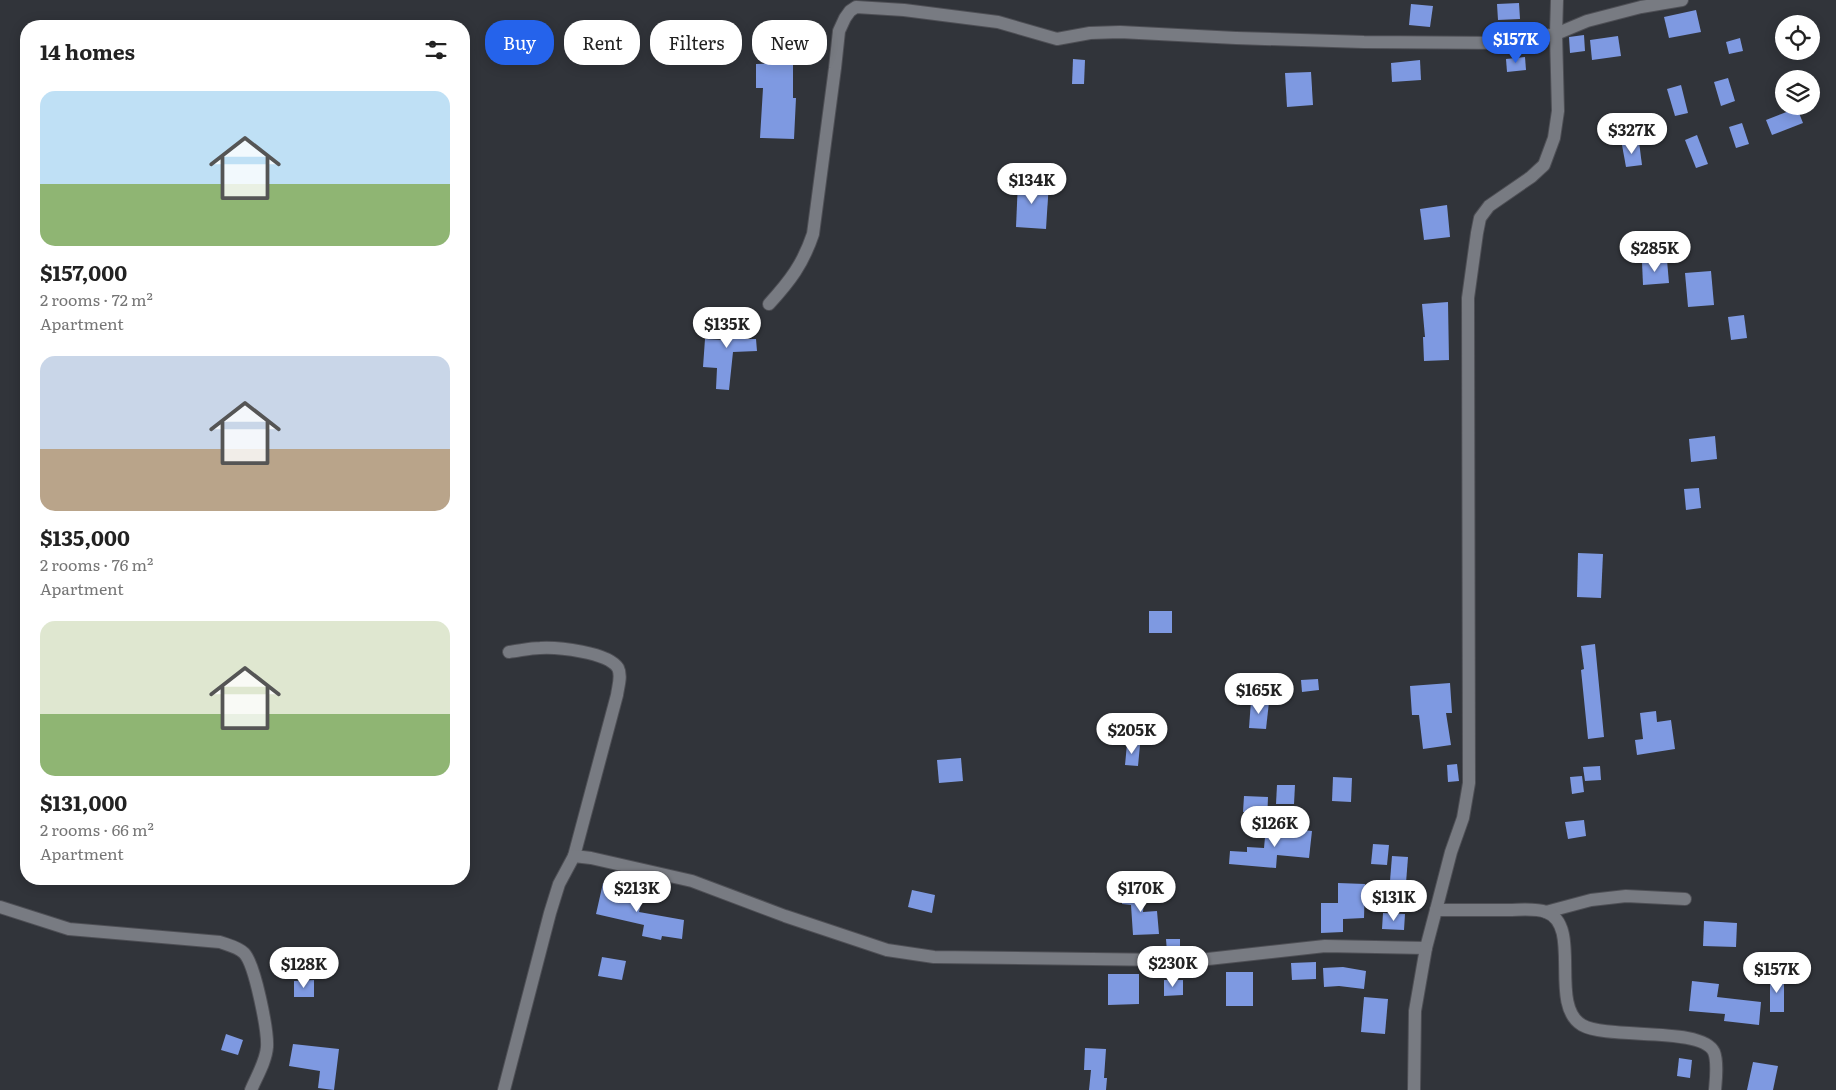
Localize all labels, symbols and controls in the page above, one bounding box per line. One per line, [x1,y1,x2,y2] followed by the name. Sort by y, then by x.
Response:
[1775,15,1820,115] map controls
[1775,15,1820,60] button: locate
[485,20,554,65] chip: Buy
[564,20,640,65] chip: Rent
[650,20,742,65] chip: Filters
[752,20,827,65] chip: New
[1481,22,1551,64] pin: $157K
[1493,26,1539,50] text: $157K
[40,35,135,66] text: 14 homes
[422,36,450,64] icon: filters
[1775,70,1820,115] button: layers
[1597,112,1667,155] pin: $327K
[1608,117,1656,141] text: $327K
[200,123,290,213] icon: home
[997,162,1067,205] pin: $134K
[1008,167,1056,191] text: $134K
[1620,230,1690,273] pin: $285K
[1631,235,1679,259] text: $285K
[40,256,127,287] text: $157,000
[40,287,153,311] text: 2 rooms · 72 m²
[692,306,762,349] pin: $135K
[40,311,124,335] text: Apartment
[704,311,750,335] text: $135K
[200,388,290,478] icon: home
[40,521,130,552] text: $135,000
[40,552,153,576] text: 2 rooms · 76 m²
[40,576,124,600] text: Apartment
[200,653,290,743] icon: home
[1224,672,1294,715] pin: $165K
[1236,677,1282,701] text: $165K
[1097,712,1167,755] pin: $205K
[1107,717,1157,741] text: $205K
[40,786,127,817] text: $131,000
[1240,806,1310,848] pin: $126K
[1252,810,1298,834] text: $126K
[40,817,154,841] text: 2 rooms · 66 m²
[40,841,124,865] text: Apartment
[602,870,672,913] pin: $213K
[1106,870,1176,913] pin: $170K
[614,875,660,899] text: $213K
[1118,875,1164,899] text: $170K
[1359,880,1429,922] pin: $131K
[1372,884,1416,908] text: $131K
[269,946,339,989] pin: $128K
[1138,946,1208,988] pin: $230K
[1148,950,1198,974] text: $230K
[281,951,327,975] text: $128K
[1742,952,1812,994] pin: $157K
[1754,956,1800,980] text: $157K

